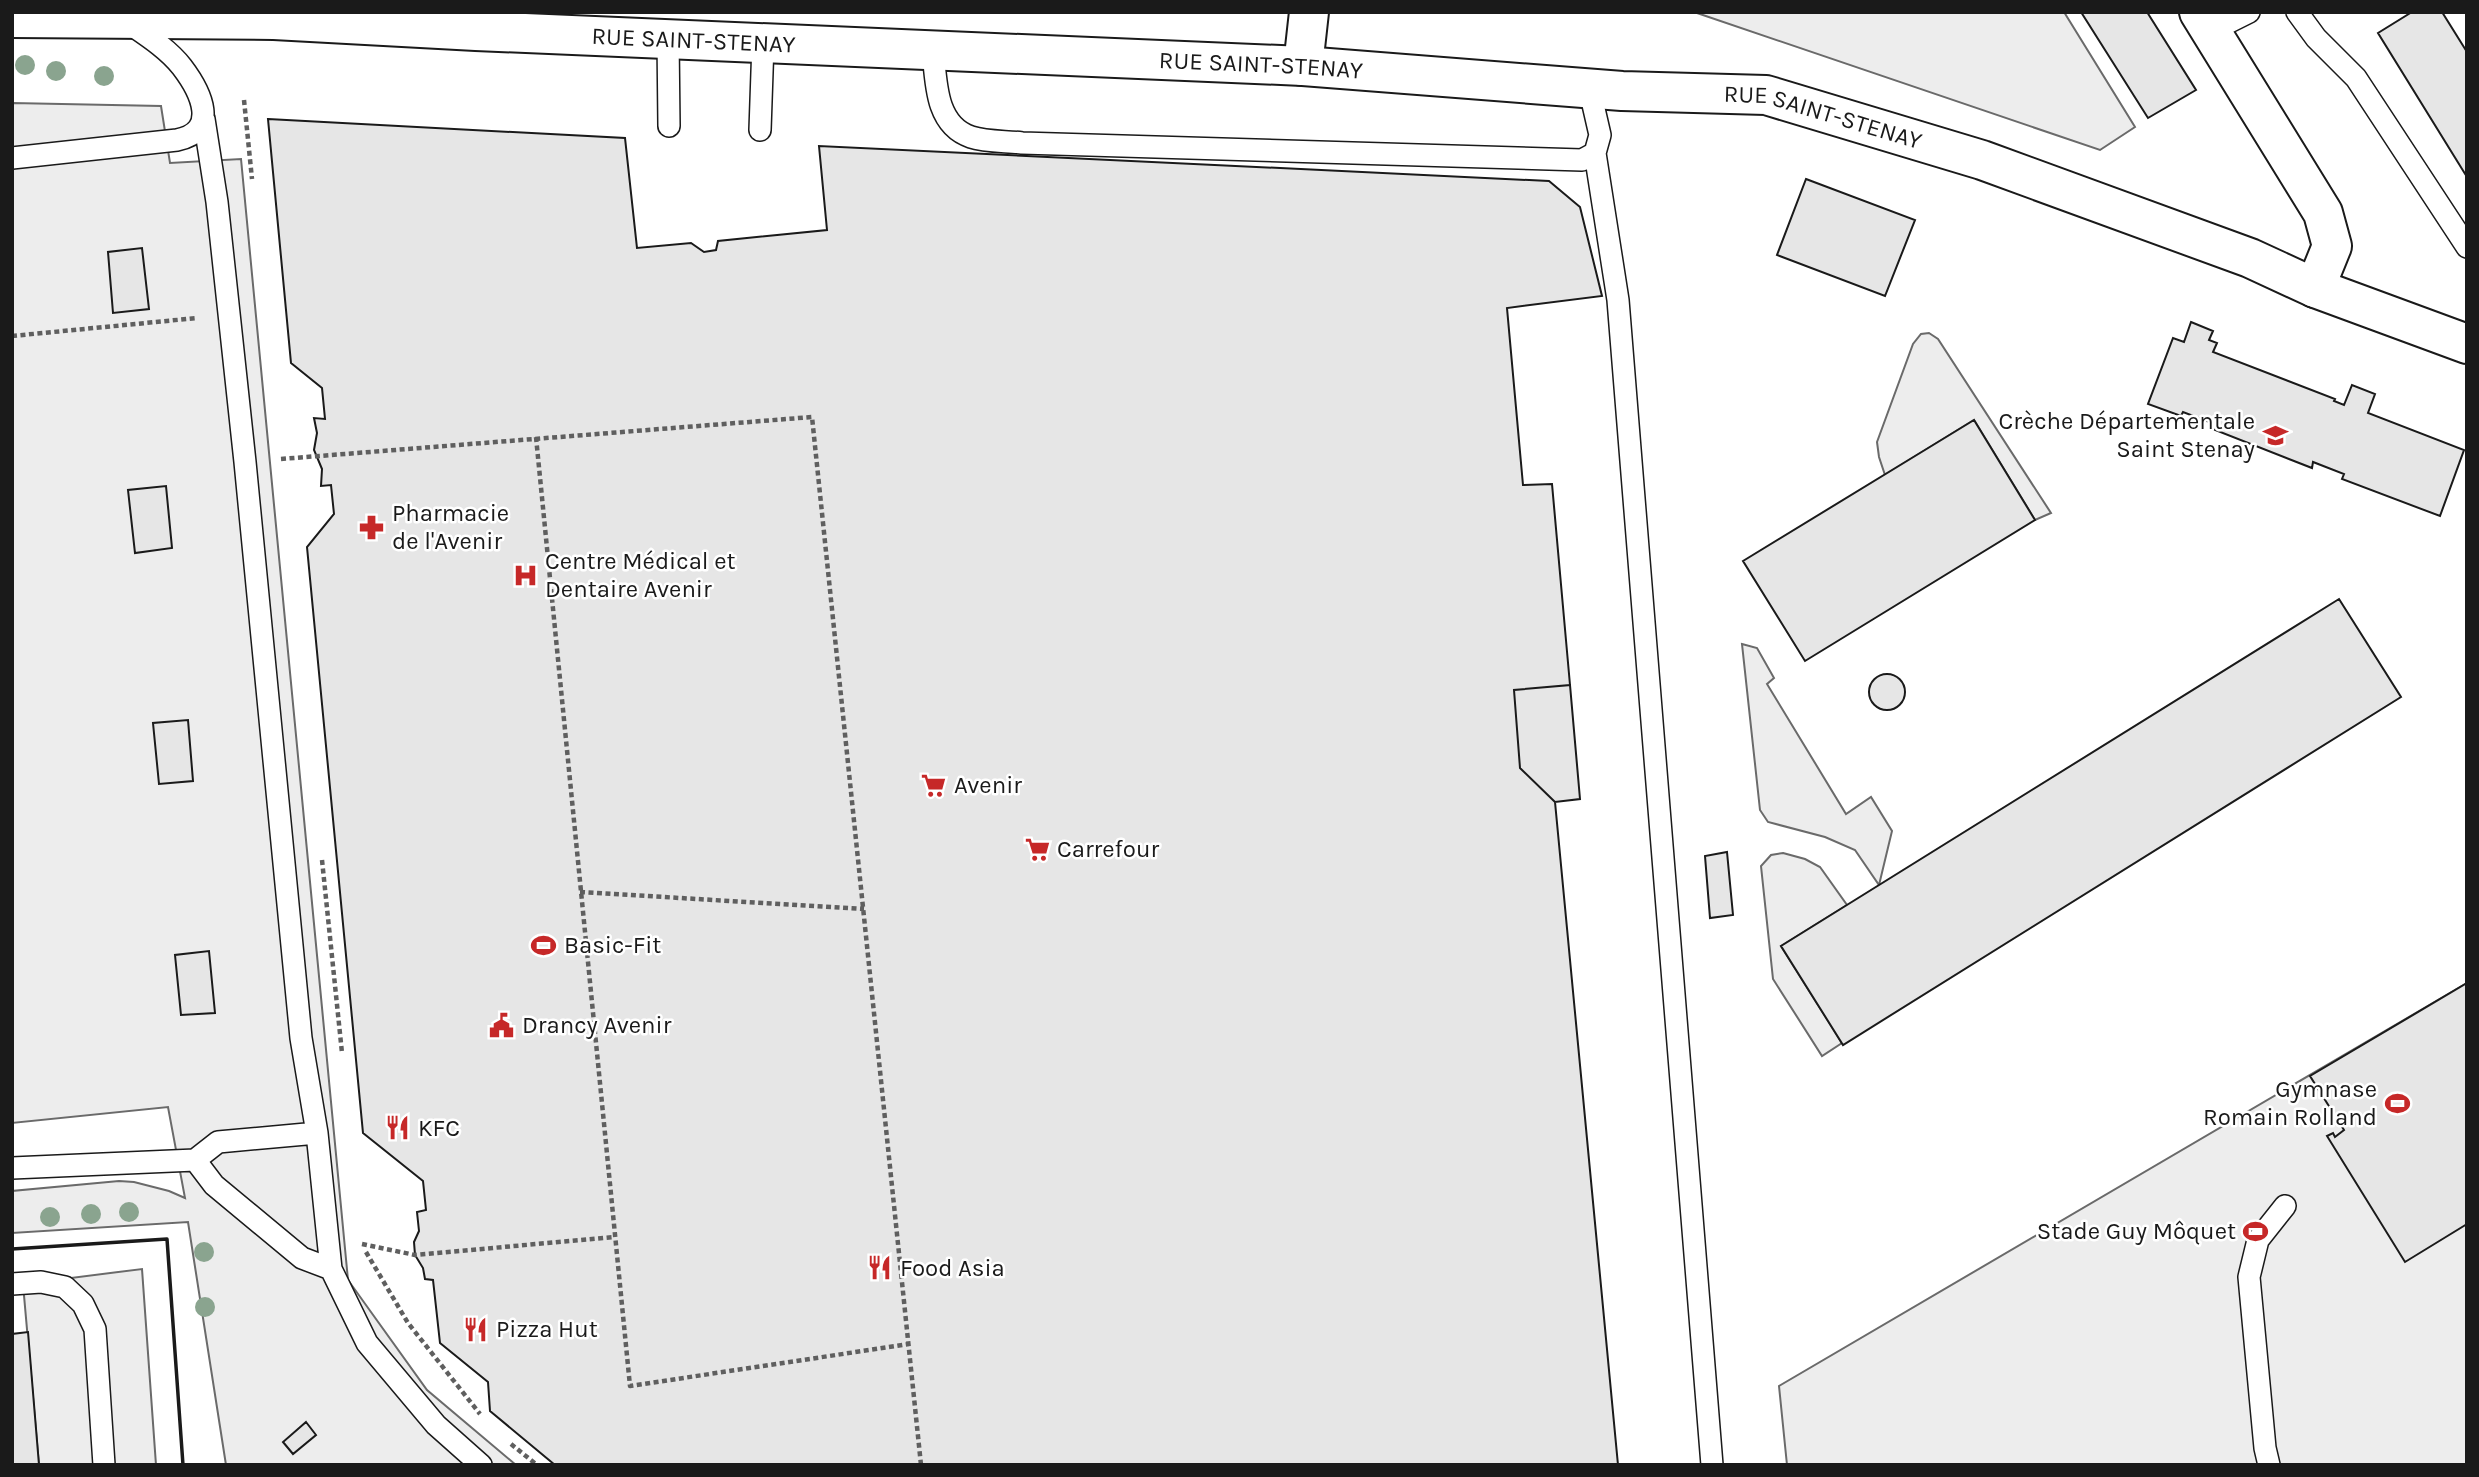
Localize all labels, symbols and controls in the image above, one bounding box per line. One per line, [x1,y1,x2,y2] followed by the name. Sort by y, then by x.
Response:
[591,22,796,59] street label: RUE SAINT-STENAY
[1158,46,1364,85] street label: RUE SAINT-STENAY
[1723,80,1925,155] street label: RUE SAINT-STENAY
[1998,407,2255,463] place label: Crèche Départementale Saint Stenay
[2261,421,2289,449] school or university icon: Crèche Départementale Saint Stenay
[392,499,509,555] place label: Pharmacie de l'Avenir
[358,513,386,541] pharmacy icon: Pharmacie de l'Avenir
[545,547,736,603] place label: Centre Médical et Dentaire Avenir
[511,561,539,589] hospital icon: Centre Médical et Dentaire Avenir
[920,771,948,799] supermarket icon: Avenir
[954,771,1022,799] place label: Avenir
[1023,835,1051,863] supermarket icon: Carrefour
[1057,835,1159,863] place label: Carrefour
[530,931,558,959] sports icon: Basic-Fit
[564,931,661,959] place label: Basic-Fit
[488,1011,516,1039] public building icon: Drancy Avenir
[522,1011,672,1039] place label: Drancy Avenir
[2203,1075,2377,1131] place label: Gymnase Romain Rolland
[2383,1089,2411,1117] sports icon: Gymnase Romain Rolland
[384,1114,412,1142] restaurant icon: KFC
[418,1114,460,1142] place label: KFC
[2037,1217,2236,1245] place label: Stade Guy Môquet
[2242,1217,2270,1245] sports icon: Stade Guy Môquet
[866,1254,894,1282] restaurant icon: Food Asia
[900,1254,1005,1282] place label: Food Asia
[462,1315,490,1343] restaurant icon: Pizza Hut
[496,1315,598,1343] place label: Pizza Hut

